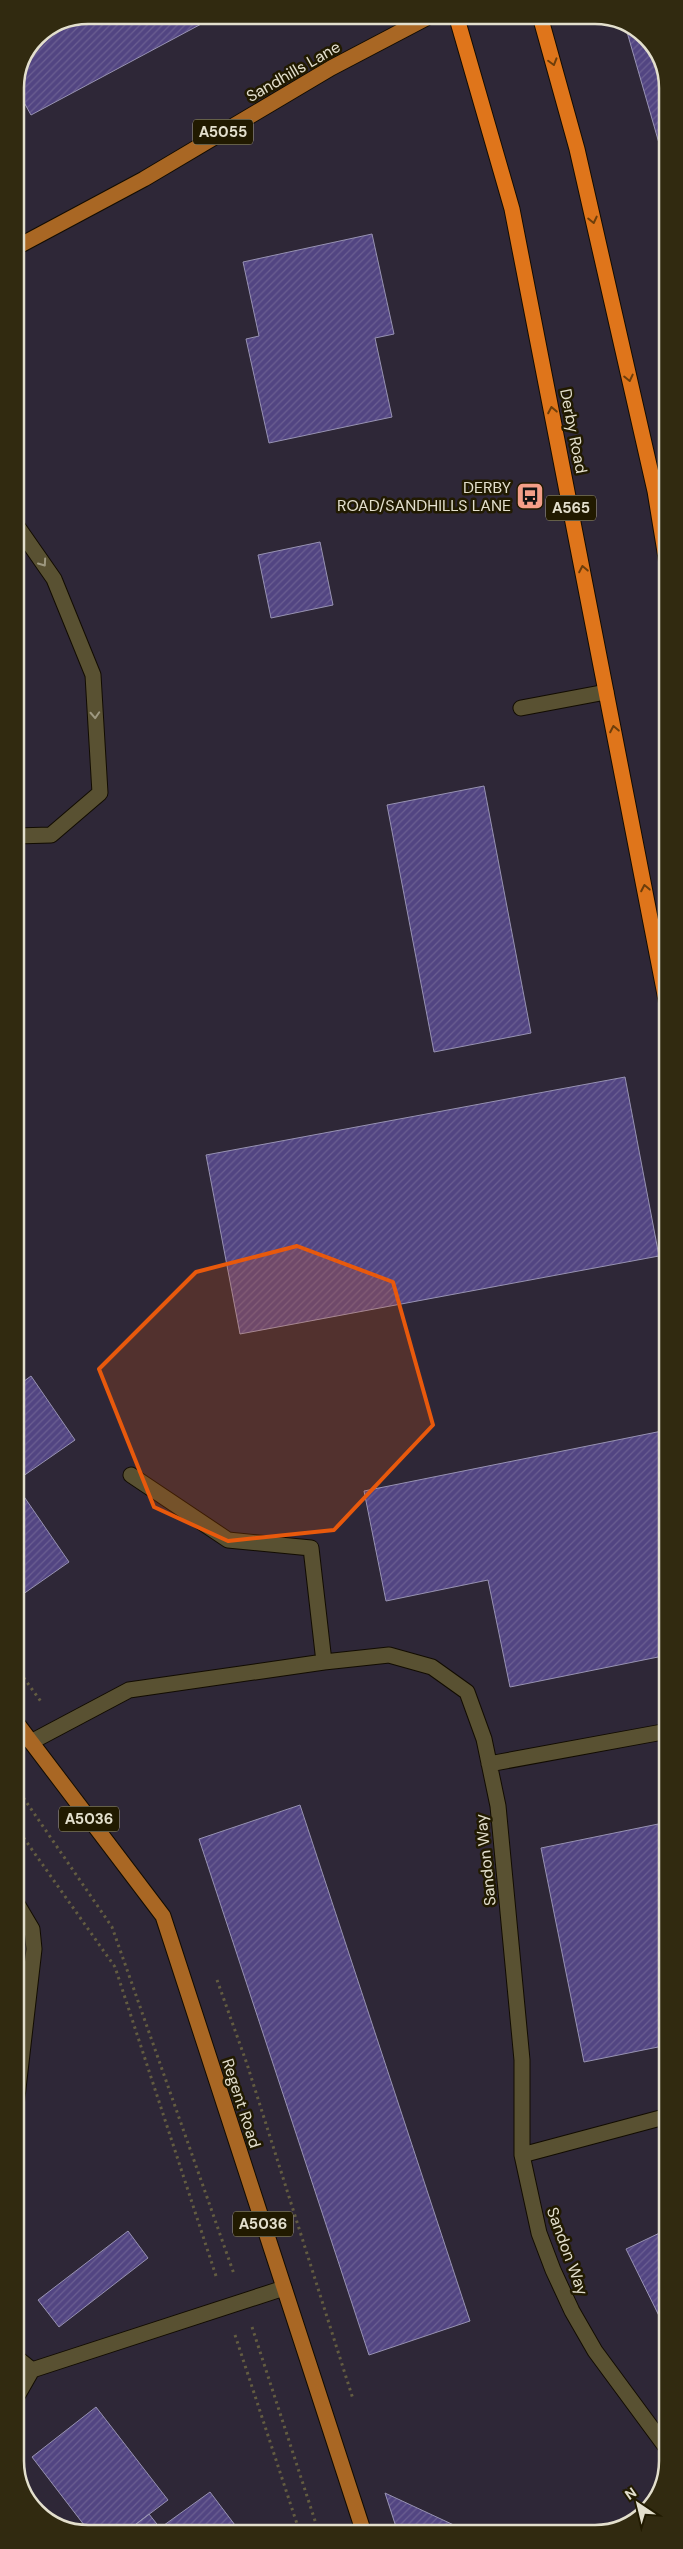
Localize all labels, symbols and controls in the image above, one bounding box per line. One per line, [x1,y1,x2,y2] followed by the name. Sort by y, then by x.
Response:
[242,36,344,107] street label: Sandhills Lane
[547,58,558,67] one-way arrow
[193,120,253,144] road number: A5055
[587,215,598,224] one-way arrow
[623,374,634,383] one-way arrow
[555,387,592,475] street label: Derby Road
[547,405,557,414] one-way arrow
[337,477,511,516] place label: DERBY ROAD/SANDHILLS LANE
[515,481,545,511] bus stop icon: DERBY ROAD/SANDHILLS LANE
[546,496,596,520] road number: A565
[37,558,46,567] one-way arrow
[578,565,588,574] one-way arrow
[90,711,101,719] one-way arrow
[609,724,619,733] one-way arrow
[640,884,650,893] one-way arrow
[59,1806,119,1832] road number: A5036
[470,1813,501,1907] street label: Sandon Way
[217,2056,266,2150] street label: Regent Road
[542,2204,593,2298] street label: Sandon Way
[233,2212,293,2236] road number: A5036
[613,2479,663,2529] north arrow
[621,2483,640,2504] text: N

